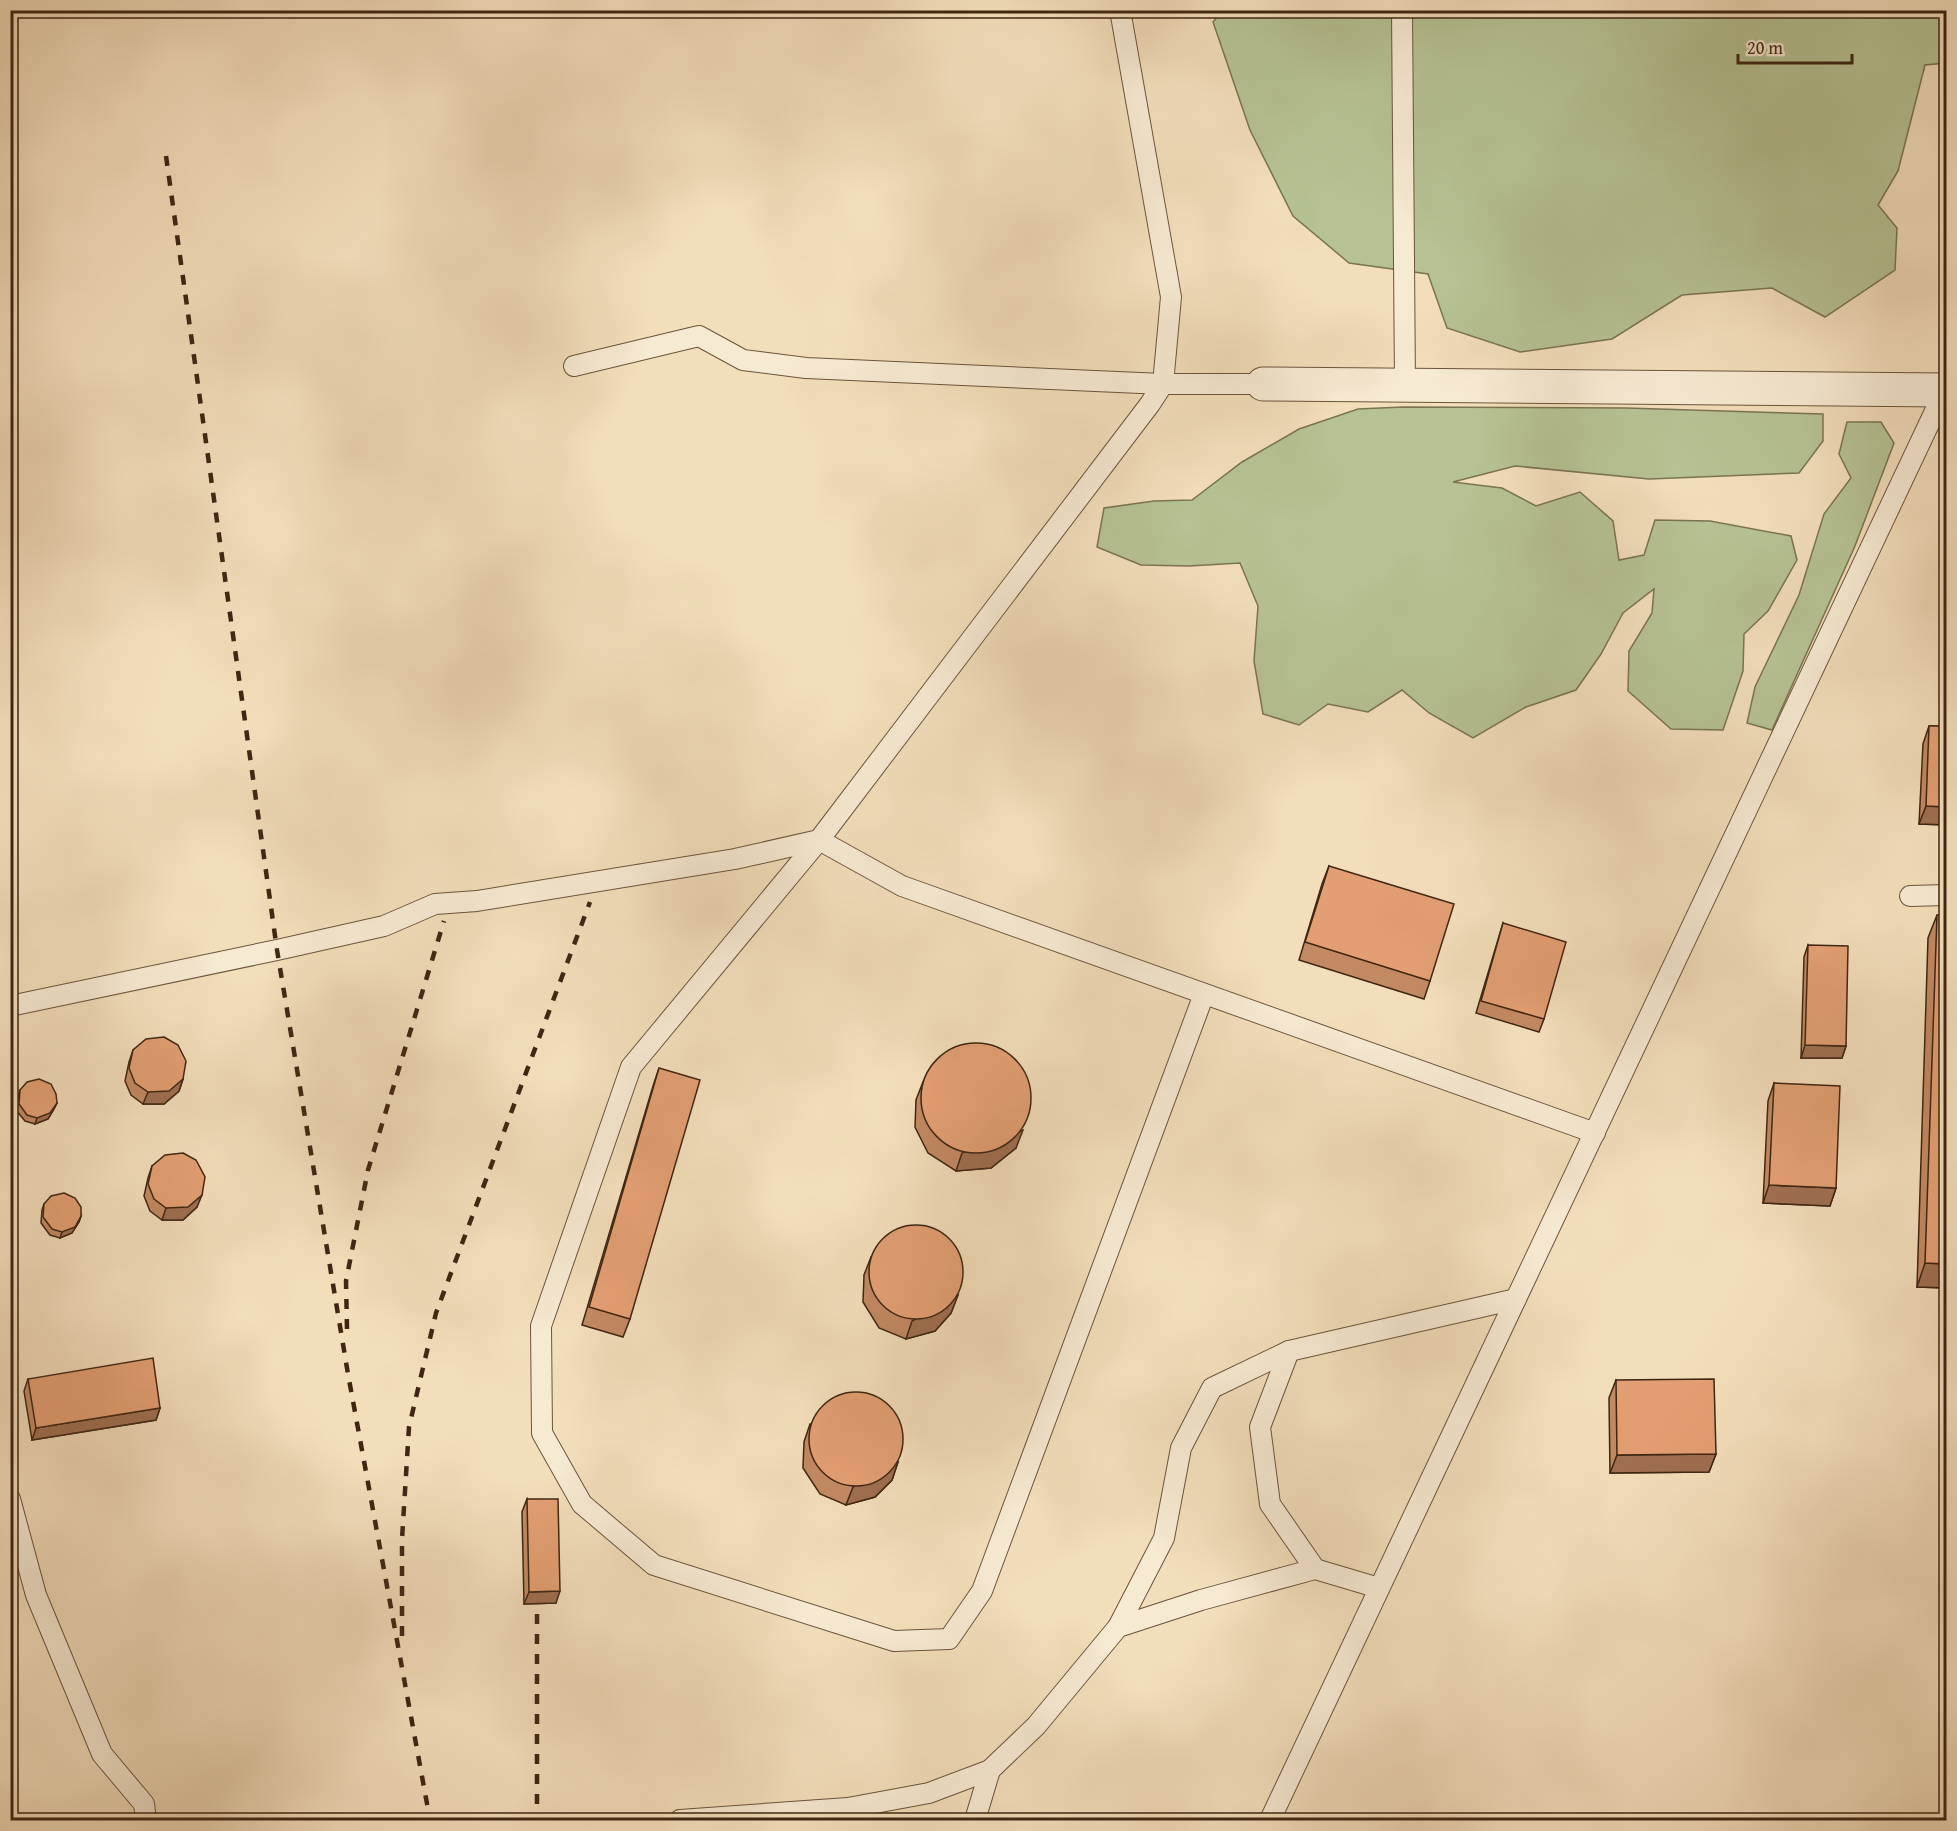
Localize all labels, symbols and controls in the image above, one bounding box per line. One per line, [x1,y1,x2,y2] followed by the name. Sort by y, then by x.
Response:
[1738,27,1852,65] scale bar
[1747,34,1783,61] text: 20 m

